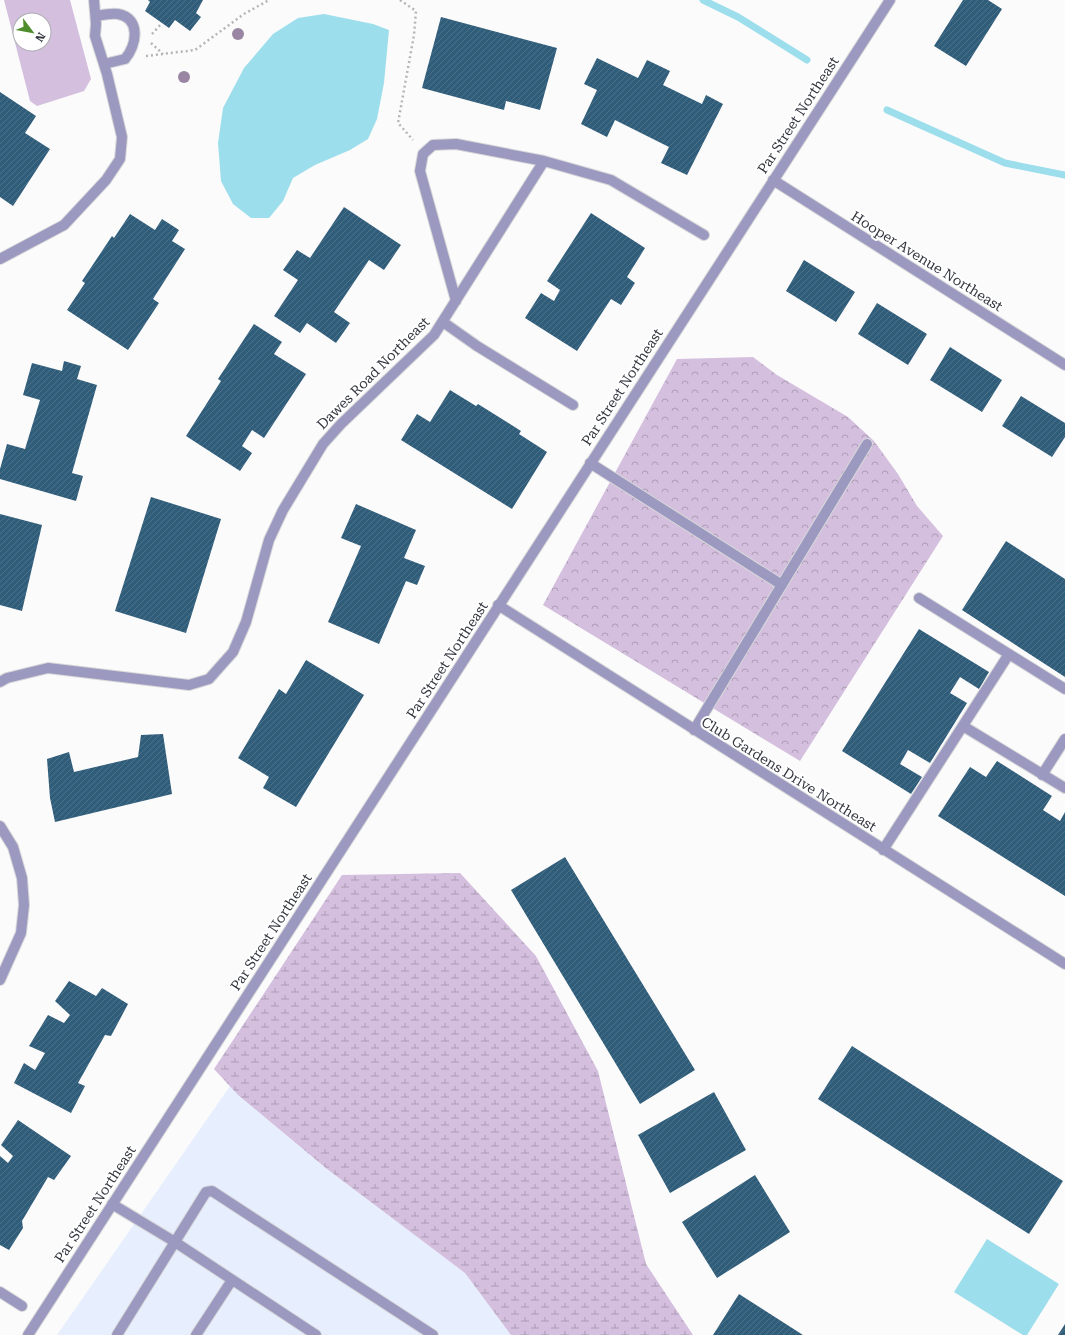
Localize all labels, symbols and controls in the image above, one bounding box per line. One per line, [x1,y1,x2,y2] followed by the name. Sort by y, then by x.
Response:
[12,12,52,52] north arrow
[32,30,48,45] text: N
[754,54,842,176] street label: Par Street Northeast
[848,208,1006,314] street label: Hooper Avenue Northeast
[314,314,432,432] street label: Dawes Road Northeast
[578,326,666,448] street label: Par Street Northeast
[403,599,491,721] street label: Par Street Northeast
[699,713,879,835] street label: Club Gardens Drive Northeast
[227,871,315,993] street label: Par Street Northeast
[51,1143,139,1265] street label: Par Street Northeast

